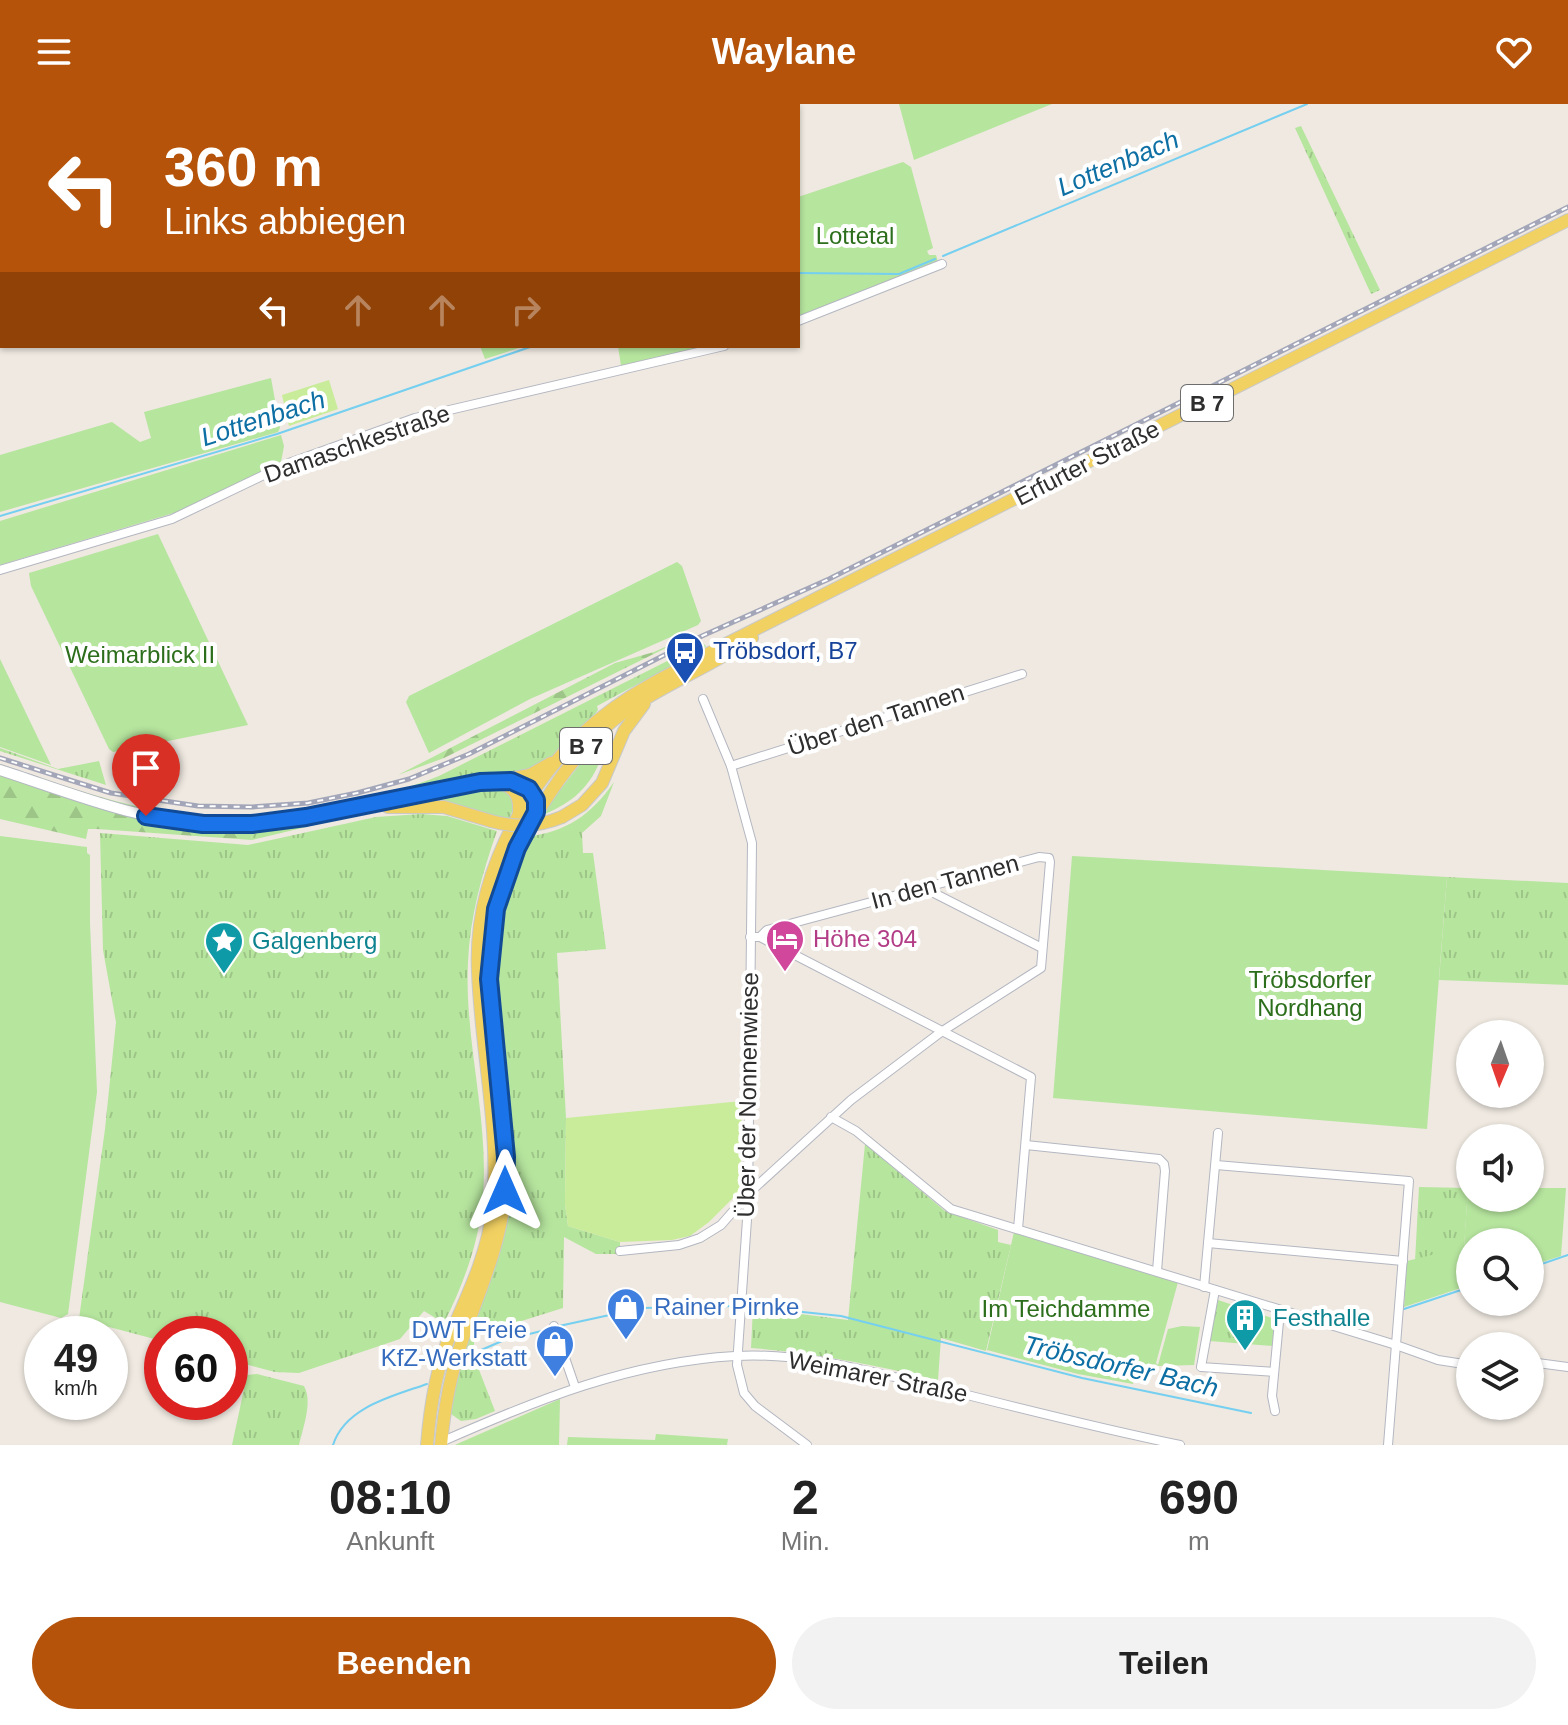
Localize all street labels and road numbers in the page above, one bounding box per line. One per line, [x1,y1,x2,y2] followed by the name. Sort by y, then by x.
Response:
[1181,385,1233,421] road number: B 7
[260,399,453,488] street label: Damaschkestraße
[1010,414,1164,511] street label: Erfurter Straße
[784,678,967,761] street label: Über den Tannen
[560,728,612,764] road number: B 7
[868,849,1022,914] street label: In den Tannen
[732,972,763,1218] street label: Über der Nonnenwiese
[786,1346,970,1407] street label: Weimarer Straße

